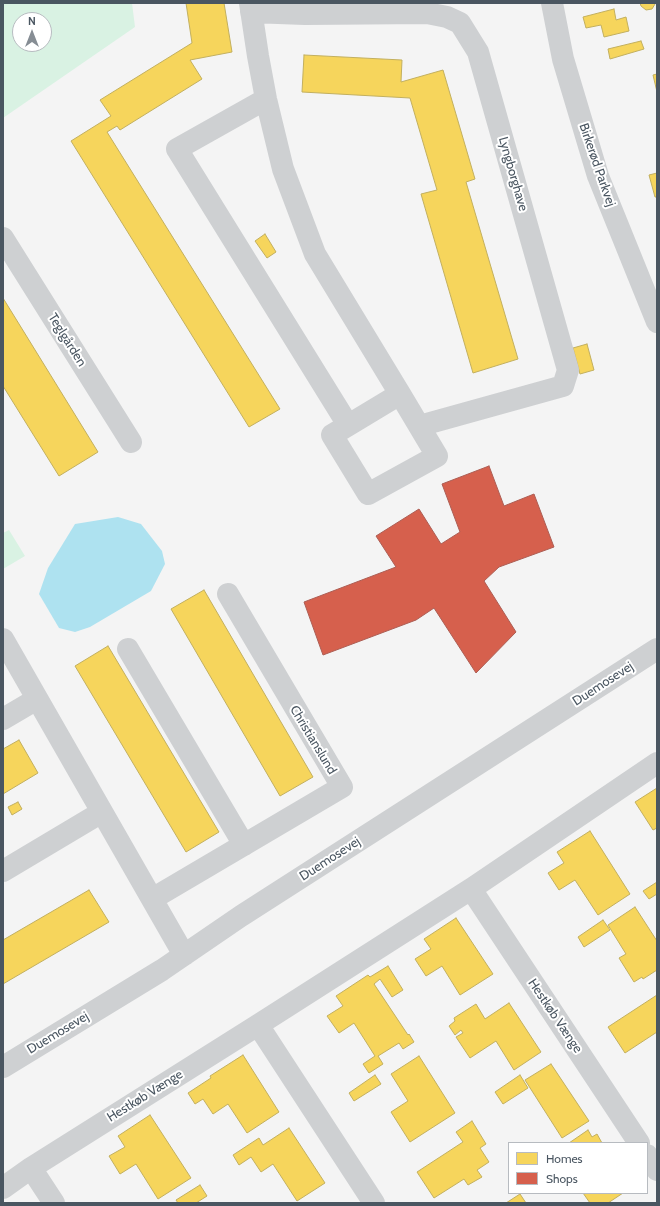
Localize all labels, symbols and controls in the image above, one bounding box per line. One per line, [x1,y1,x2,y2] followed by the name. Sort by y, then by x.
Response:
[12,12,52,52] north arrow
[28,14,36,28] text: N
[575,121,619,209] street label: Birkerød Parkvej
[495,135,531,213] street label: Lyngborghave
[45,310,89,370] street label: Teglgården
[570,659,636,709] street label: Duemosevej
[286,703,340,777] street label: Christianslund
[297,834,363,884] street label: Duemosevej
[524,976,586,1056] street label: Hestkøb Vænge
[24,1009,92,1057] street label: Duemosevej
[104,1067,186,1125] street label: Hestkøb Vænge
[508,1142,648,1194] legend
[546,1151,583,1166] text: Homes
[546,1171,578,1186] text: Shops

